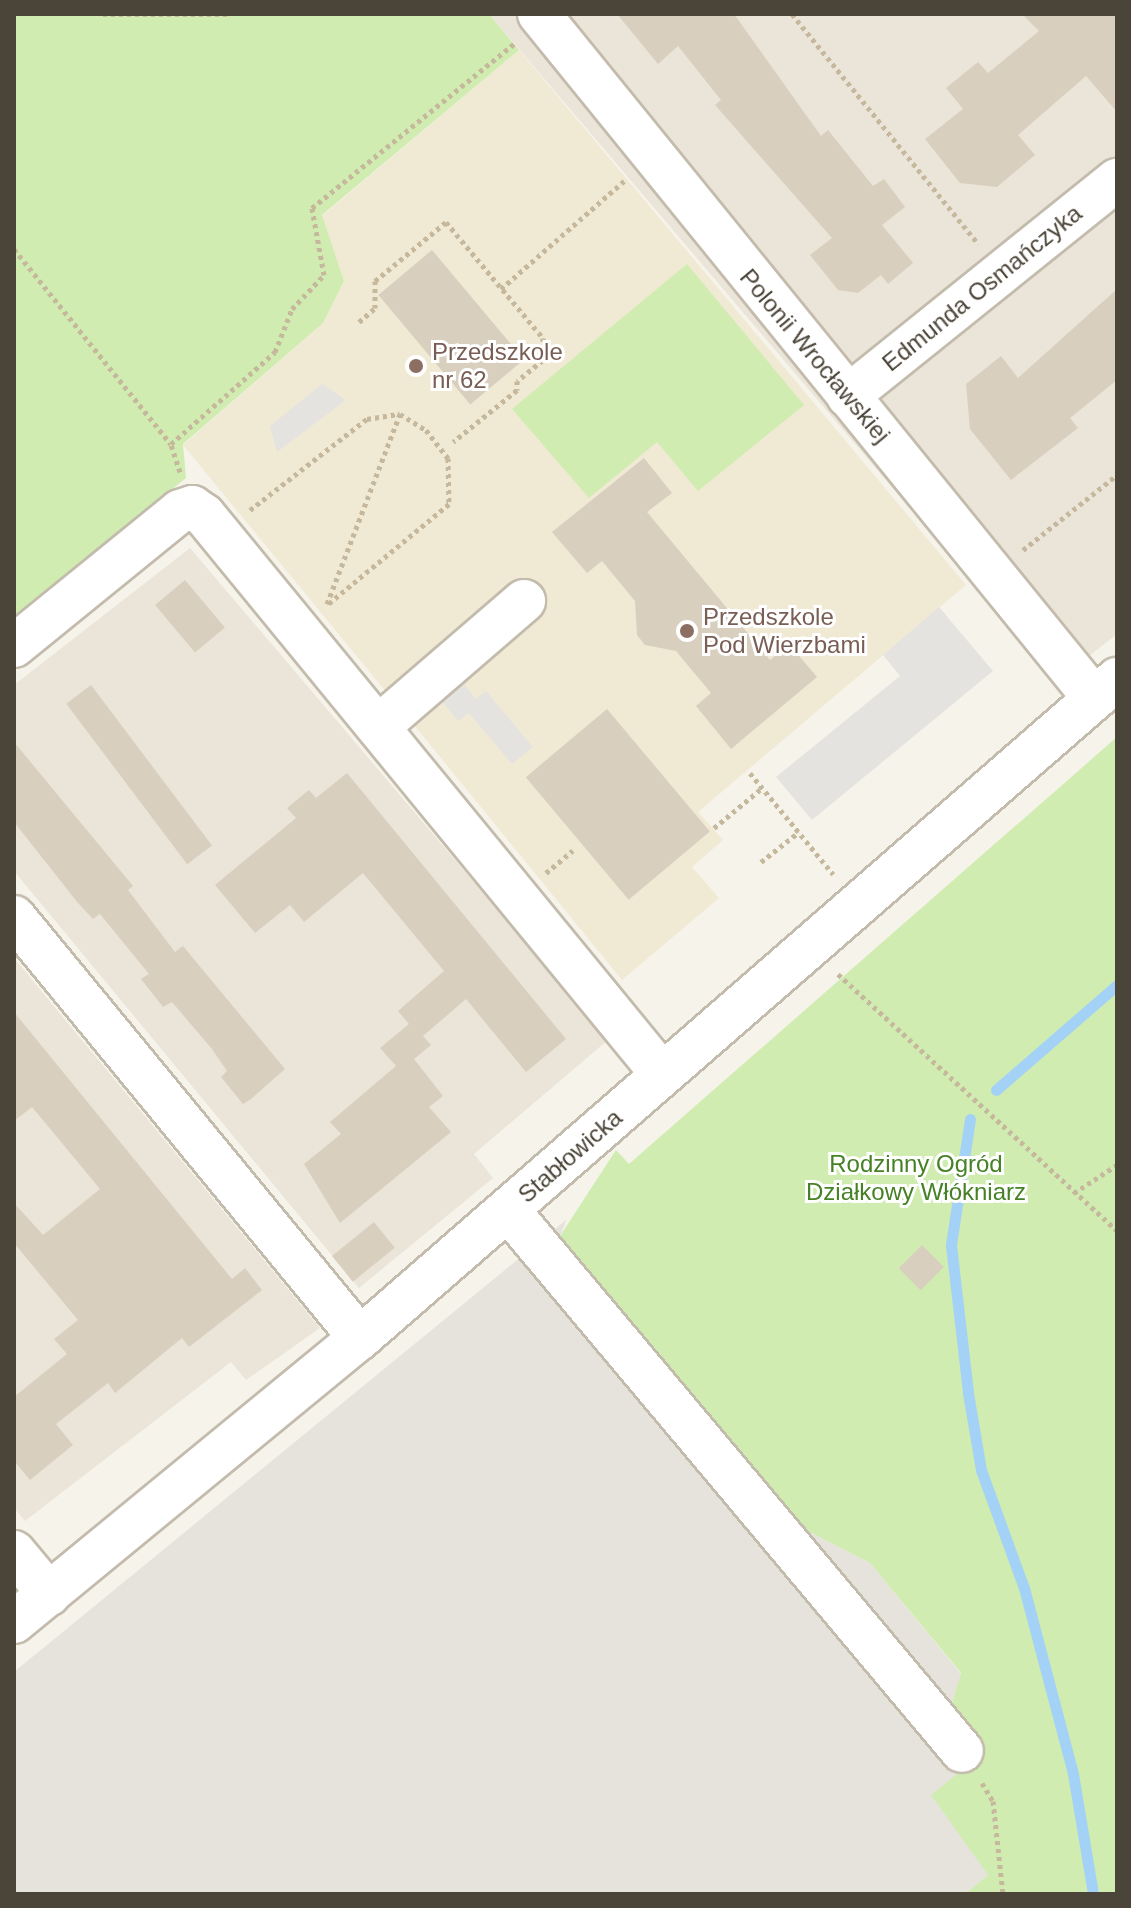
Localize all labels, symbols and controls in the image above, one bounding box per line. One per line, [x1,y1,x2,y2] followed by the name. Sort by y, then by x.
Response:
[877,199,1087,377] street label: Edmunda Osmańczyka
[734,263,896,449] street label: Polonii Wrocławskiej
[432,338,563,394] place label: Przedszkole nr 62
[407,357,425,375] marker: Przedszkole nr 62
[703,603,866,659] place label: Przedszkole Pod Wierzbami
[678,622,696,640] marker: Przedszkole Pod Wierzbami
[512,1103,628,1209] street label: Stabłowicka
[806,1150,1026,1206] park label: Rodzinny Ogród Działkowy Włókniarz

